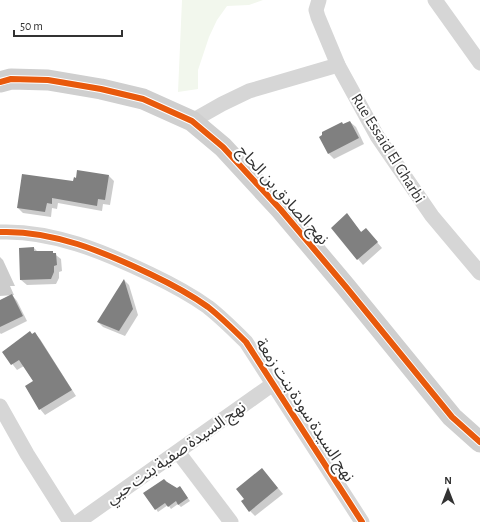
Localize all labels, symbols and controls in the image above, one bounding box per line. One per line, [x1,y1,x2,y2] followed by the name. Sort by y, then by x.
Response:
[14,12,122,38] scale bar
[20,20,43,32] text: 50 m
[348,91,428,205] street label: Rue Essaid El Gharbi
[231,142,332,250] street label: نهج الصادق بن الحاج
[249,336,357,487] street label: نهج السيدة سودة بنت زمعة
[103,399,251,511] street label: نهج السيدة صفية بنت حيي
[428,470,468,510] north arrow
[444,475,452,486] text: N

